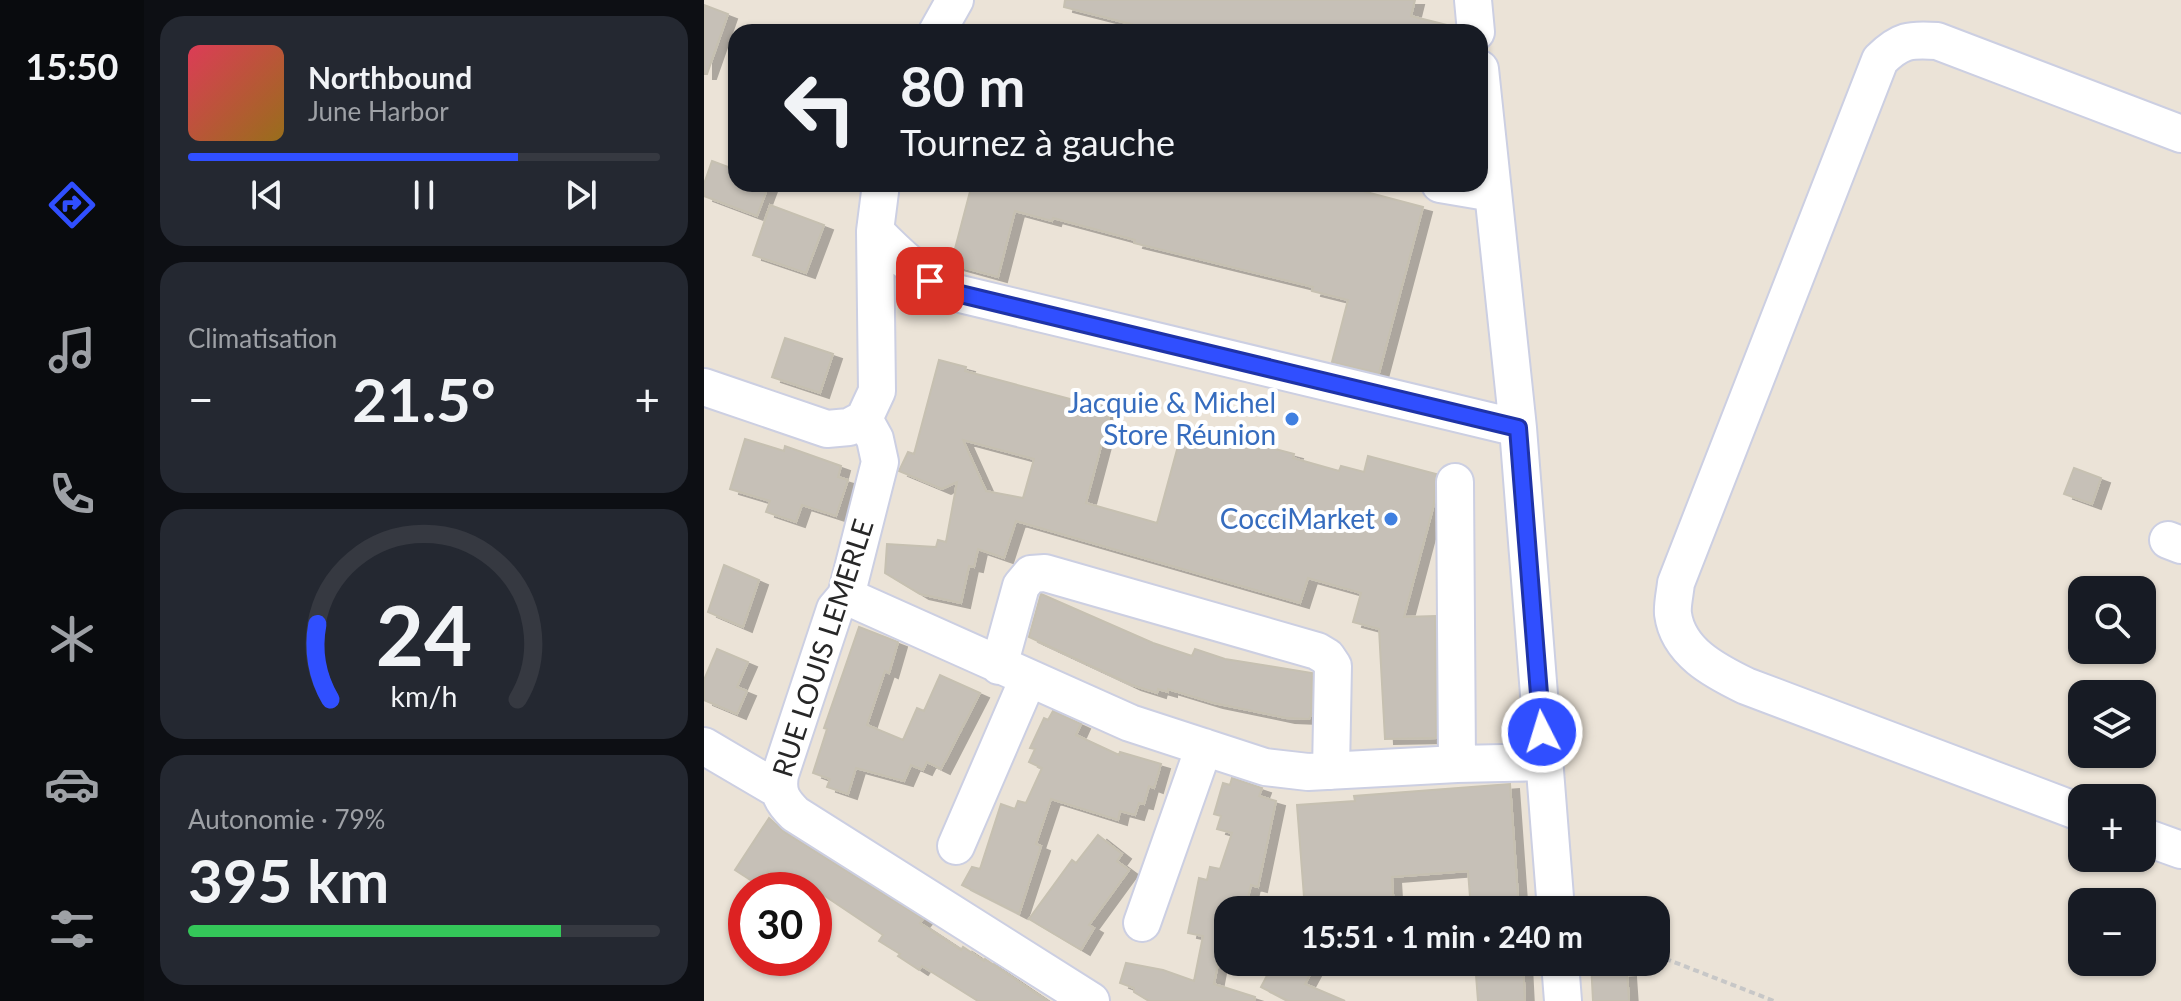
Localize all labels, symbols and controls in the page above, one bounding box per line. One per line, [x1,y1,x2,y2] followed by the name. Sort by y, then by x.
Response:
[26,44,118,88] text: 15:50
[900,52,1025,119] text: 80 m
[768,56,872,160] icon: left
[308,59,472,95] text: Northbound
[308,95,449,127] text: June Harbor
[900,120,1175,164] text: Tournez à gauche
[245,173,289,217] icon: previous
[402,173,446,217] icon: pause
[559,173,603,217] icon: next
[44,177,100,233] icon: directions
[896,247,964,315] pin
[908,259,952,303] icon: arrive
[44,322,100,378] icon: music
[188,322,337,354] text: Climatisation
[352,363,496,435] text: 21.5°
[188,373,214,425] text: −
[634,373,660,425] text: +
[1068,385,1276,451] place label: Jacquie & Michel Store Réunion
[1283,410,1301,428] marker: Jacquie & Michel Store Réunion
[44,466,100,522] icon: phone
[1220,501,1375,535] place label: CocciMarket
[1382,510,1400,528] marker: CocciMarket
[764,515,880,781] street label: RUE LOUIS LEMERLE
[2068,576,2156,976] map controls
[2068,576,2156,664] button: search
[376,583,472,683] text: 24
[44,611,100,667] icon: climate
[391,679,457,713] text: km/h
[2068,680,2156,768] button: layers
[1500,690,1584,774] position arrow
[44,756,100,812] icon: car
[2068,784,2156,872] button: +
[188,803,385,835] text: Autonomie · 79%
[188,844,389,916] text: 395 km
[728,872,832,976] speed limit sign: 30
[2068,888,2156,976] button: −
[44,901,100,957] icon: filters
[1301,918,1583,954] text: 15:51 · 1 min · 240 m

